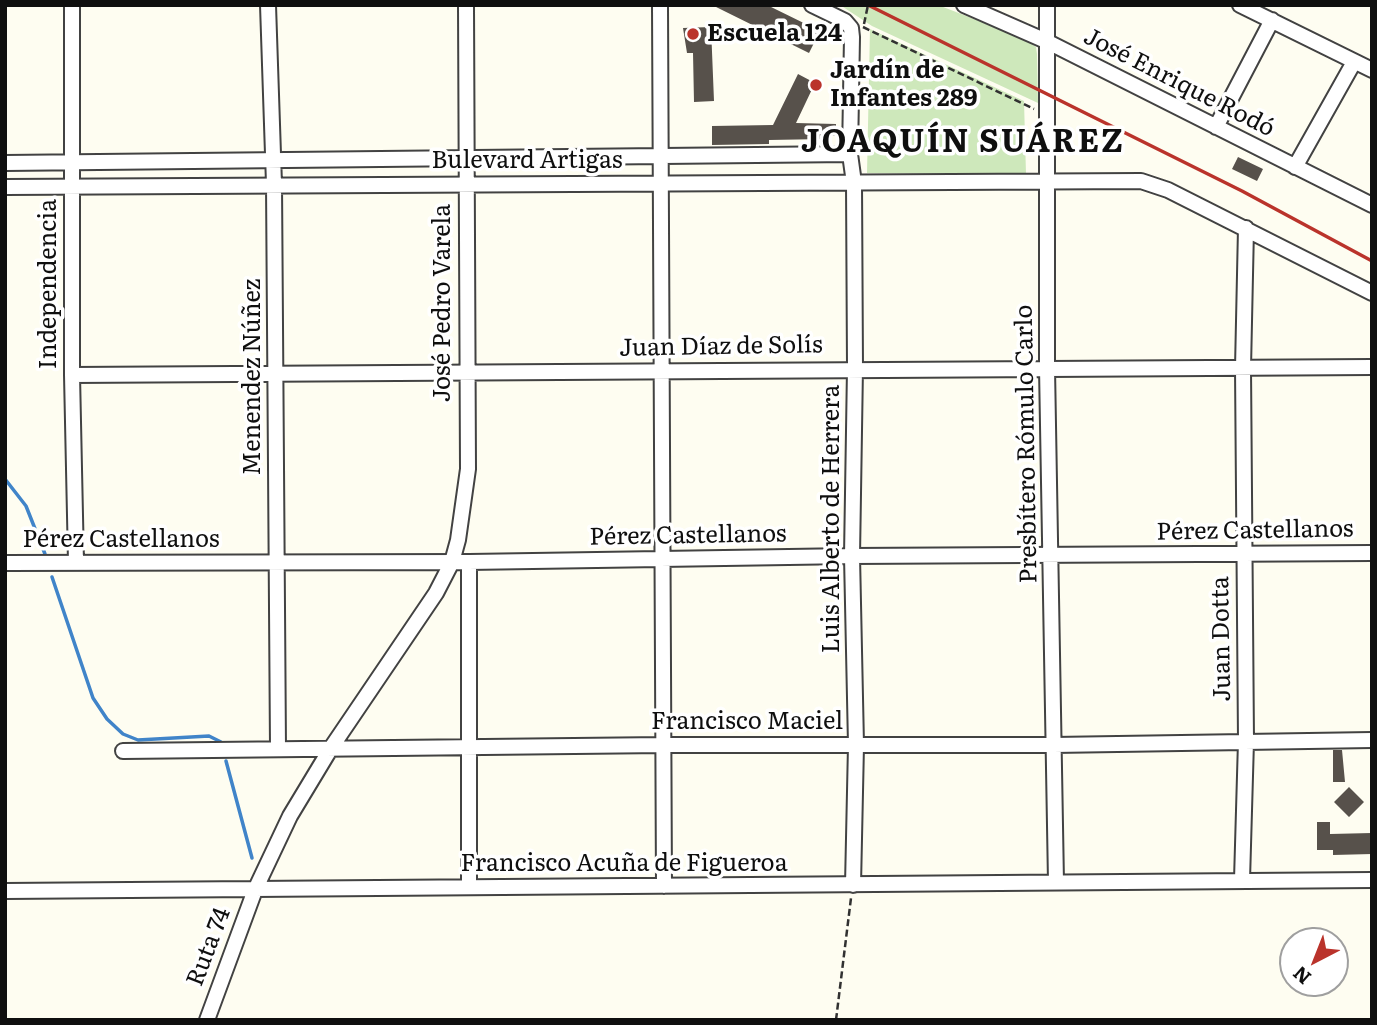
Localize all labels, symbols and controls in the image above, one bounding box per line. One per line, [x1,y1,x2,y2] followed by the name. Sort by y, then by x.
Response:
[707,20,842,48] place label: Escuela 124
[1079,22,1279,144] street label: José Enrique Rodó
[685,26,701,42] marker: Escuela 124
[830,57,978,113] place label: Jardín de Infantes 289
[808,77,824,93] marker: Jardín de Infantes 289
[803,124,1123,162] district label: JOAQUÍN SUÁREZ
[432,147,622,175] street label: Bulevard Artigas
[35,199,63,369] street label: Independencia
[429,204,457,402] street label: José Pedro Varela
[239,279,267,475] street label: Menendez Núñez
[1010,304,1044,584] street label: Presbítero Rómulo Carlo
[619,331,823,363] street label: Juan Díaz de Solís
[818,385,846,653] street label: Luis Alberto de Herrera
[1156,515,1354,547] street label: Pérez Castellanos
[589,520,787,552] street label: Pérez Castellanos
[22,526,220,554] street label: Pérez Castellanos
[1207,576,1237,702] street label: Juan Dotta
[651,708,843,736] street label: Francisco Maciel
[460,850,788,878] street label: Francisco Acuña de Figueroa
[181,904,237,990] street label: Ruta 74
[1279,927,1349,997] north arrow
[1286,960,1317,992] text: N

